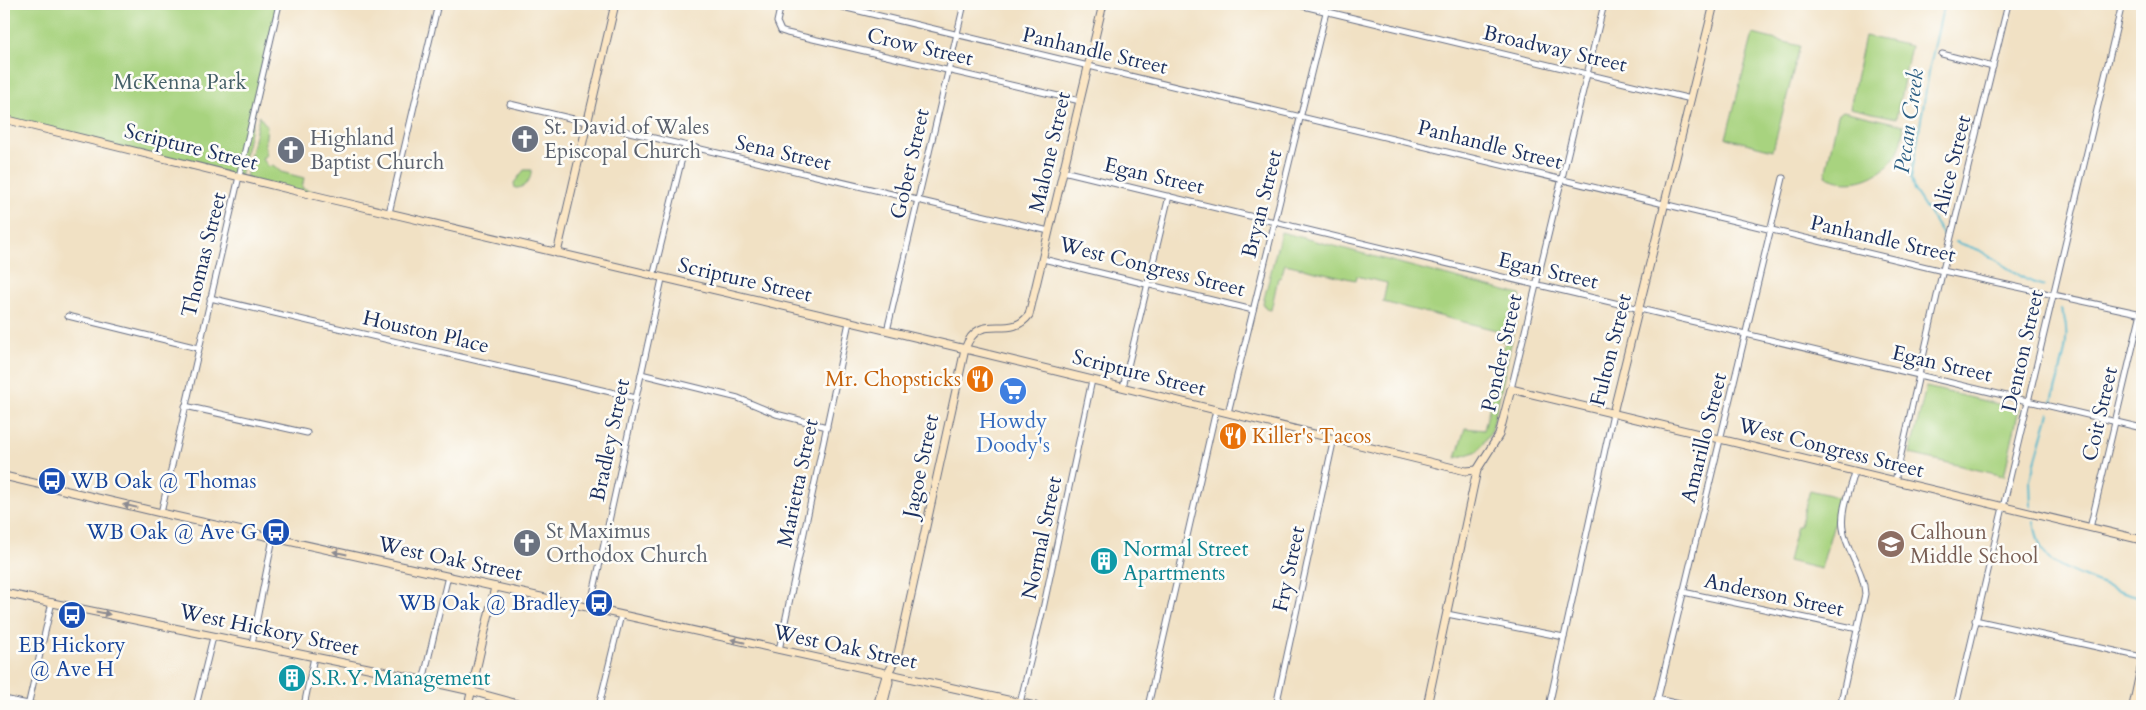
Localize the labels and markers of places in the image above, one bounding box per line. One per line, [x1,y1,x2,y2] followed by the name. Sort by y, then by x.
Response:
[544,113,709,166] place label: St. David of Wales Episcopal Church
[310,124,445,177] place label: Highland Baptist Church
[510,124,540,154] church icon: St. David of Wales Episcopal Church
[276,135,306,165] church icon: Highland Baptist Church
[965,364,995,394] restaurant icon: Mr. Chopsticks
[825,365,961,394] place label: Mr. Chopsticks
[998,376,1028,406] supermarket icon: Howdy Doody's
[976,407,1050,460] place label: Howdy Doody's
[1218,421,1248,451] restaurant icon: Killer's Tacos
[1252,422,1371,451] place label: Killer's Tacos
[37,466,67,496] bus stop icon: WB Oak @ Thomas
[70,467,256,496] place label: WB Oak @ Thomas
[261,517,291,547] bus stop icon: WB Oak @ Ave G
[546,517,708,570] place label: St Maximus Orthodox Church
[85,518,257,547] place label: WB Oak @ Ave G
[1910,518,2038,571] place label: Calhoun Middle School
[512,528,542,558] church icon: St Maximus Orthodox Church
[1876,529,1906,559] school or university icon: Calhoun Middle School
[1123,535,1249,588] place label: Normal Street Apartments
[1089,546,1119,576] building icon: Normal Street Apartments
[584,588,614,618] bus stop icon: WB Oak @ Bradley
[398,589,580,618] place label: WB Oak @ Bradley
[57,600,87,630] bus stop icon: EB Hickory @ Ave H
[18,631,126,684] place label: EB Hickory @ Ave H
[277,663,307,693] building icon: S.R.Y. Management
[311,664,491,693] place label: S.R.Y. Management

